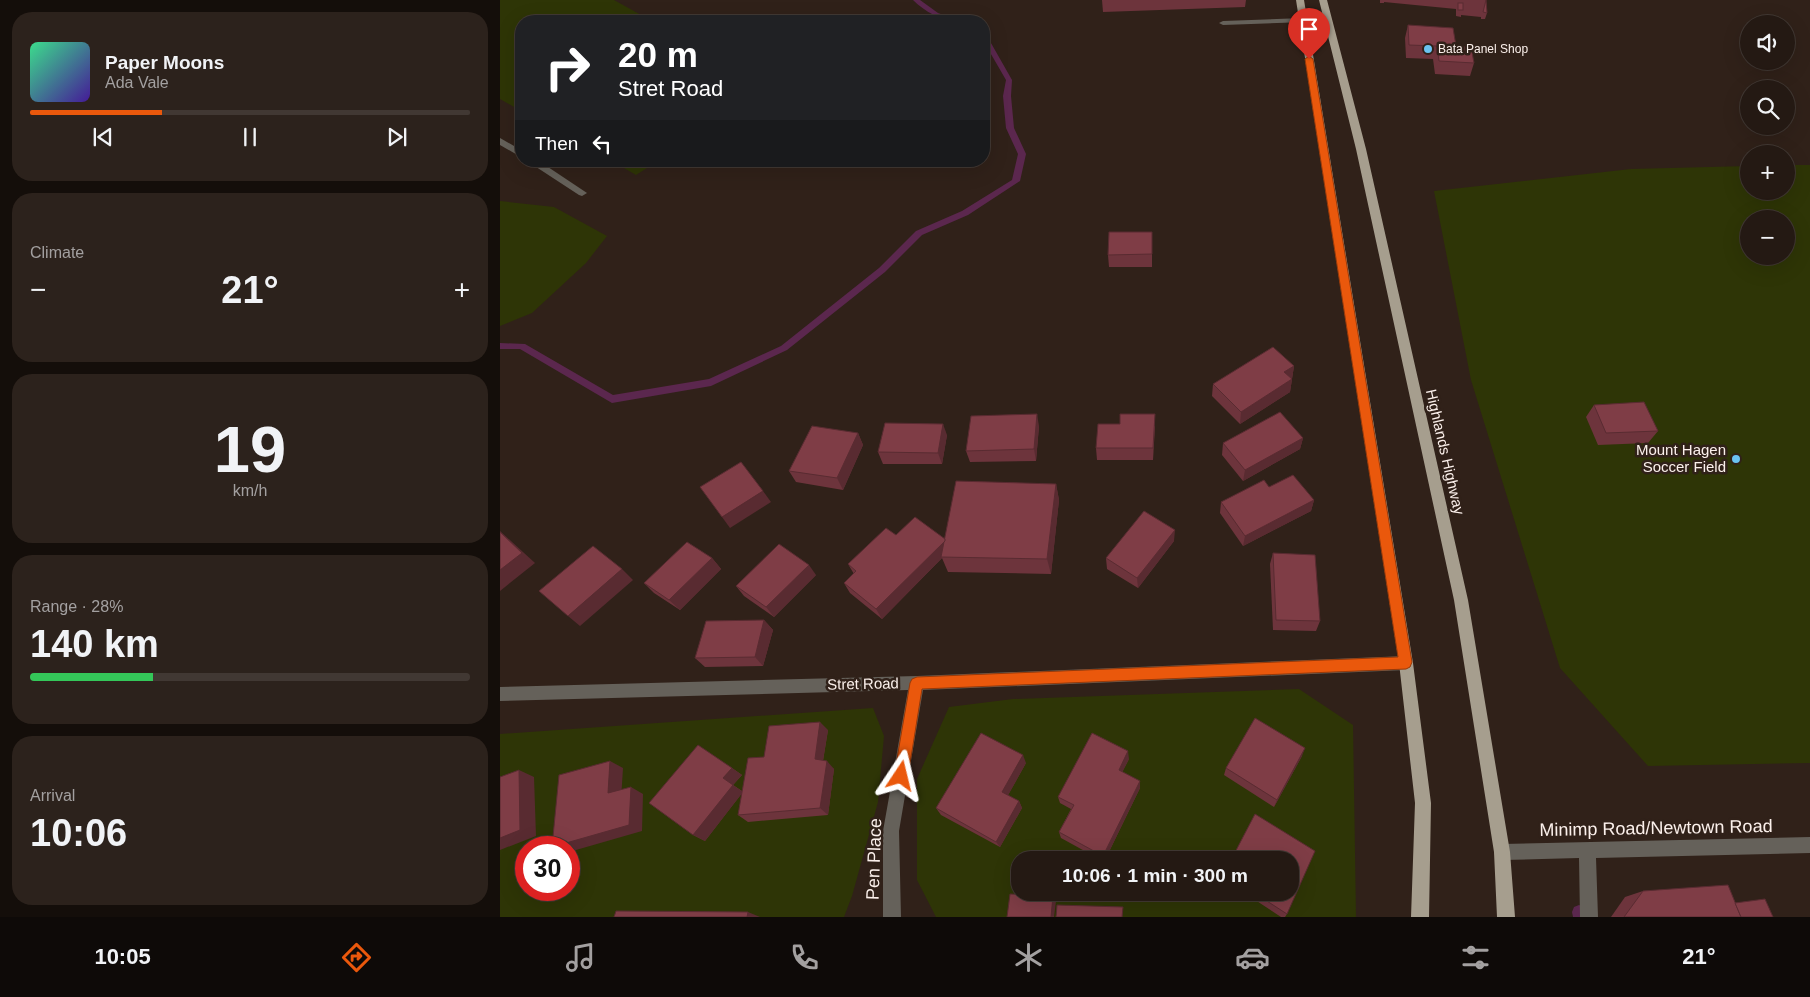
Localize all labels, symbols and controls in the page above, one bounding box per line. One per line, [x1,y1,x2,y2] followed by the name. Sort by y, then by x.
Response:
[1288,8,1330,59] pin
[1295,15,1323,43] icon: arrive
[1740,15,1795,265] map controls
[1740,15,1795,70] button: sound
[535,35,600,100] icon: right
[618,35,698,74] text: 20 m
[1438,42,1528,56] place label: Bata Panel Shop
[1422,43,1434,55] marker: Bata Panel Shop
[105,52,224,73] text: Paper Moons
[105,74,169,91] text: Ada Vale
[618,76,723,101] text: Stret Road
[1740,80,1795,135] button: search
[89,123,117,151] icon: previous
[236,123,264,151] icon: pause
[383,123,411,151] icon: next
[588,130,616,158] icon: left
[535,133,578,154] text: Then
[1740,145,1795,200] button: +
[1740,210,1795,265] button: −
[30,244,84,261] text: Climate
[221,269,279,311] text: 21°
[30,274,46,305] text: −
[454,274,470,305] text: +
[1423,387,1468,517] street label: Highlands Highway
[214,413,286,486] text: 19
[1636,441,1726,475] place label: Mount Hagen Soccer Field
[1730,453,1742,465] marker: Mount Hagen Soccer Field
[233,482,267,499] text: km/h
[30,598,123,615] text: Range · 28%
[30,623,159,665] text: 140 km
[827,674,899,693] street label: Stret Road
[874,749,926,801] position arrow
[30,787,75,804] text: Arrival
[30,812,127,854] text: 10:06
[1539,816,1773,840] street label: Minimp Road/Newtown Road
[863,818,885,900] street label: Pen Place
[515,836,580,901] speed limit sign: 30
[1062,865,1248,886] text: 10:06 · 1 min · 300 m
[339,940,374,975] icon: directions
[563,940,598,975] icon: music
[787,940,822,975] icon: phone
[1011,940,1046,975] icon: climate
[1235,940,1270,975] icon: car
[1458,940,1493,975] icon: filters
[94,944,151,969] text: 10:05
[1682,944,1716,969] text: 21°

